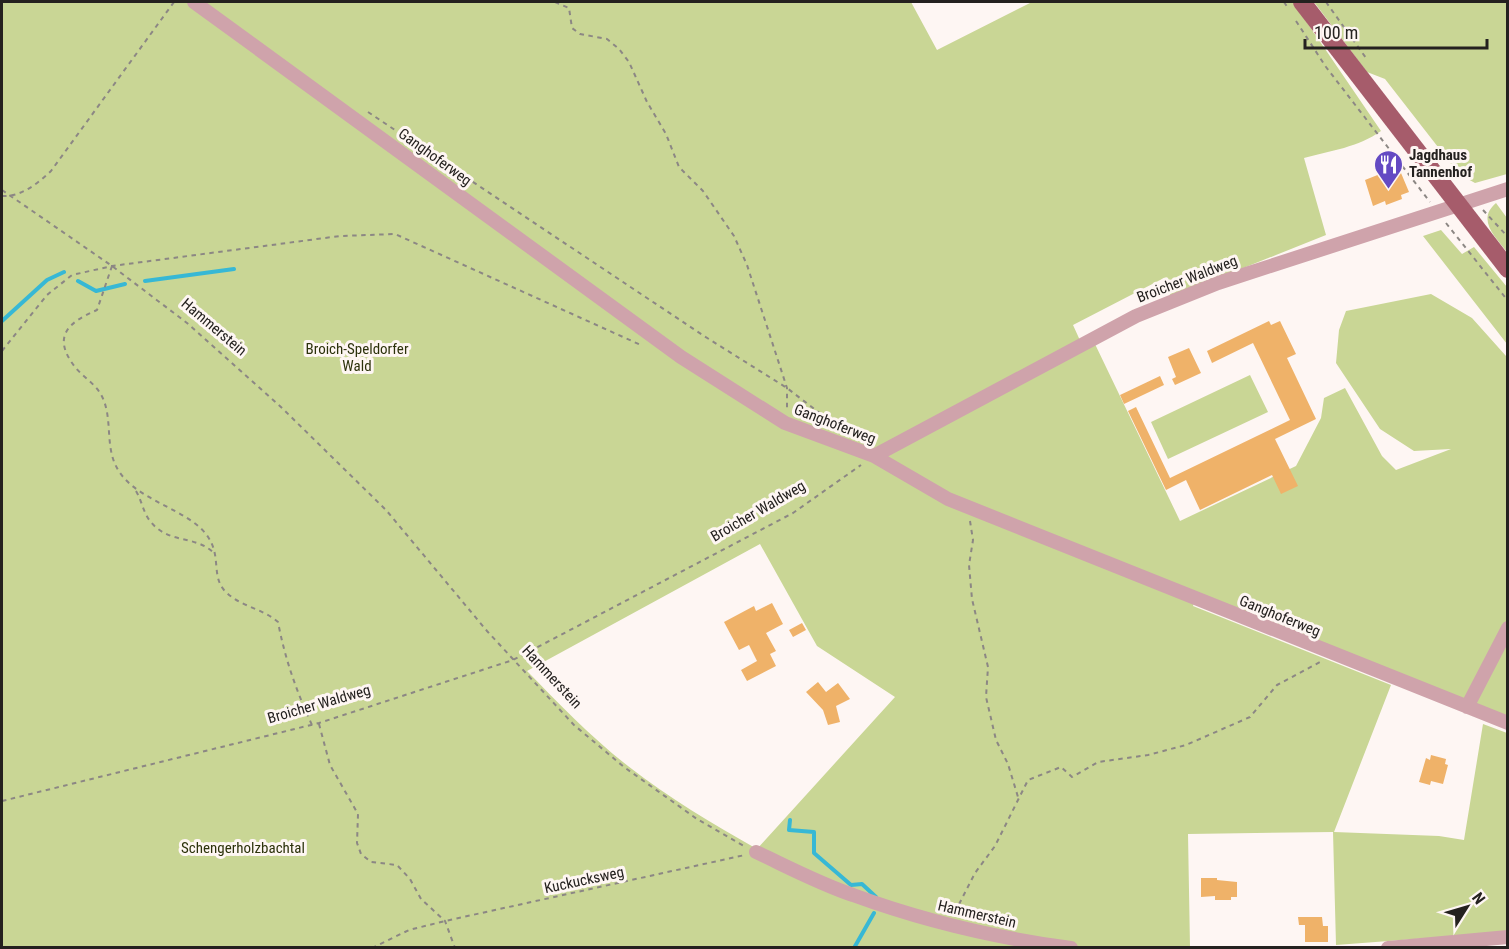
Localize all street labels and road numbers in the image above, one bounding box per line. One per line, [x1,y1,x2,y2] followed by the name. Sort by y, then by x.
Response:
[395,124,475,190] street label: Ganghoferweg
[1134,252,1240,306] street label: Broicher Waldweg
[178,294,250,360] street label: Hammerstein
[792,400,878,448] street label: Ganghoferweg
[707,477,809,545] street label: Broicher Waldweg
[1237,592,1323,640] street label: Ganghoferweg
[518,642,586,712] street label: Hammerstein
[265,681,373,727] street label: Broicher Waldweg
[543,863,625,897] street label: Kuckucksweg
[936,896,1018,932] street label: Hammerstein

